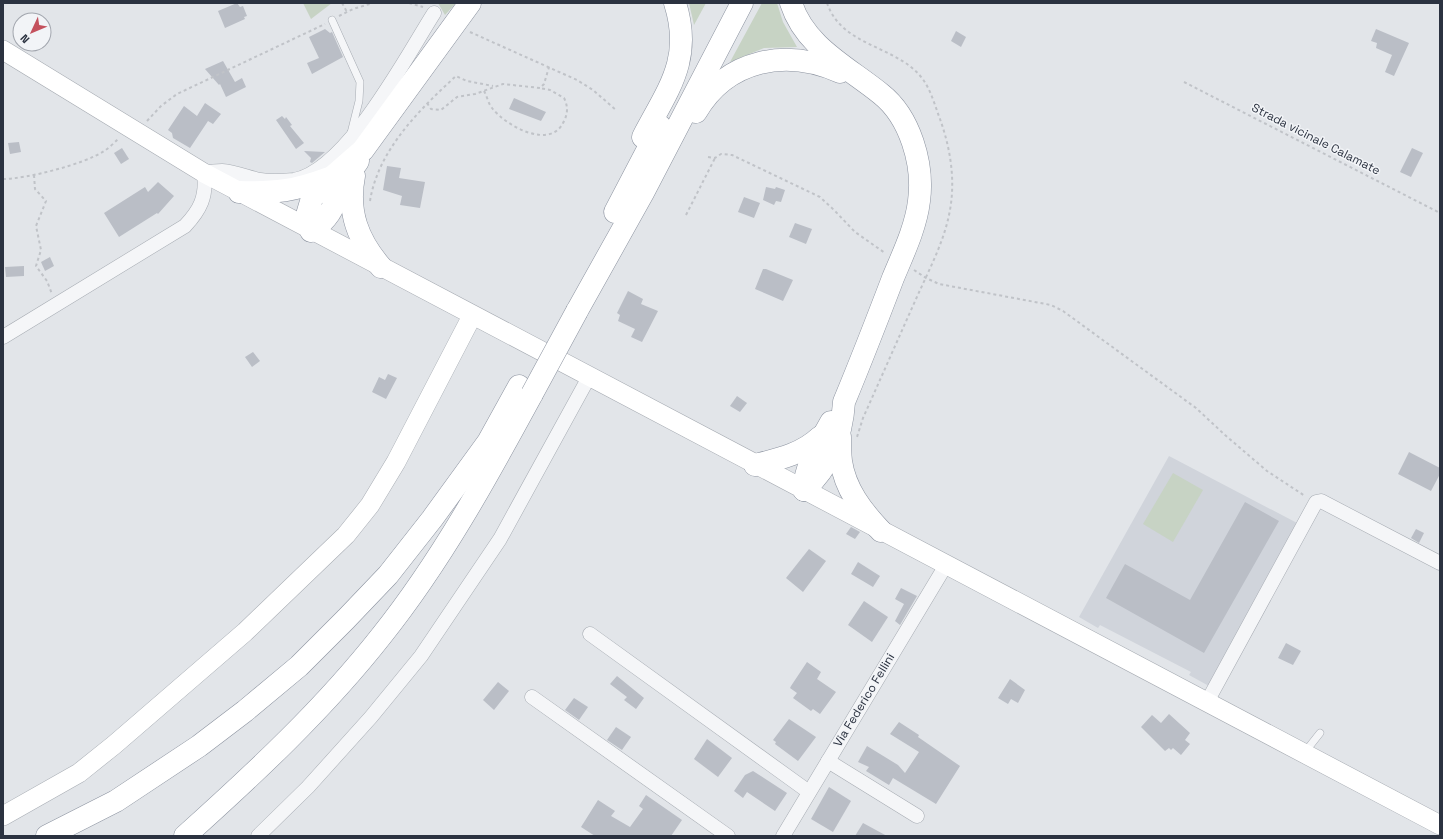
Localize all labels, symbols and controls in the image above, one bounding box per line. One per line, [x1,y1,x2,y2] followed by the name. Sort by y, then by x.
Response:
[12,12,52,52] north arrow
[17,31,32,46] text: N
[1249,100,1383,178] street label: Strada vicinale Calamate
[830,650,898,750] street label: Via Federico Fellini

